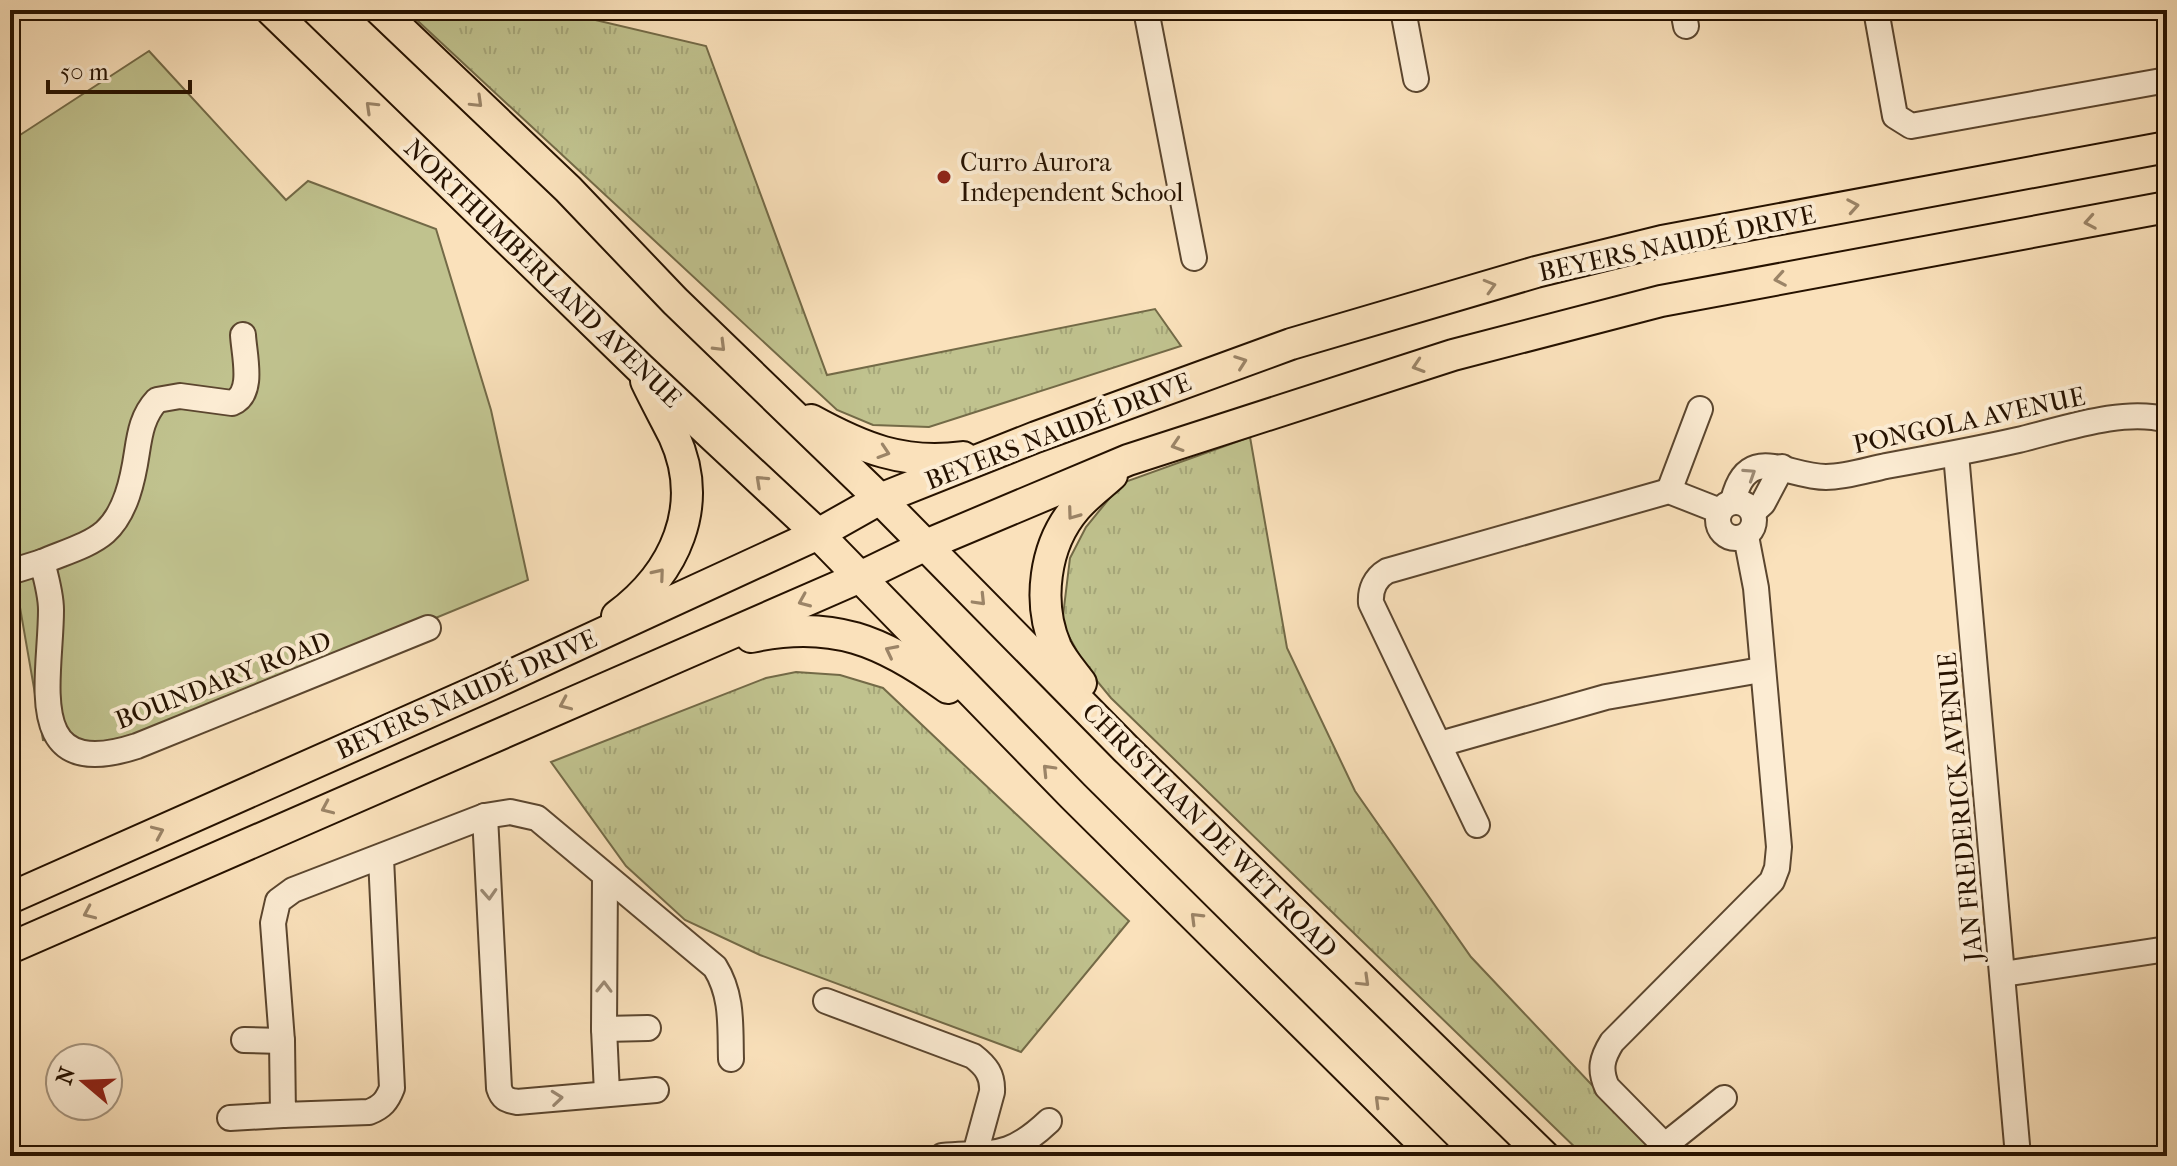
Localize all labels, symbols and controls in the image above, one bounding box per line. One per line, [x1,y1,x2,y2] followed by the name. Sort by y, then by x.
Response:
[48,44,190,94] scale bar
[60,58,109,86] text: 50 m
[468,93,482,108] one-way arrow
[366,102,380,117] one-way arrow
[398,133,688,414] street label: NORTHUMBERLAND AVENUE
[960,147,1184,208] place label: Curro Aurora Independent School
[935,168,953,186] marker: Curro Aurora Independent School
[1536,198,1819,288] street label: BEYERS NAUDÉ DRIVE
[1846,198,1859,215] one-way arrow
[2084,212,2097,229] one-way arrow
[1773,269,1786,286] one-way arrow
[1482,279,1496,295] one-way arrow
[711,336,725,351] one-way arrow
[1233,355,1247,372] one-way arrow
[1412,357,1426,373] one-way arrow
[920,365,1196,497] street label: BEYERS NAUDÉ DRIVE
[1850,381,2088,460] street label: PONGOLA AVENUE
[1170,435,1184,451] one-way arrow
[876,443,890,459] one-way arrow
[1741,468,1755,483] one-way arrow
[756,475,770,490] one-way arrow
[1068,506,1082,520] one-way arrow
[649,568,664,583] one-way arrow
[798,591,812,607] one-way arrow
[971,591,985,605] one-way arrow
[330,622,602,766] street label: BEYERS NAUDÉ DRIVE
[111,625,336,736] street label: BOUNDARY ROAD
[884,646,899,661] one-way arrow
[1932,651,1990,965] street label: JAN FREDERICK AVENUE
[559,695,574,711] one-way arrow
[1076,697,1343,964] street label: CHRISTIAAN DE WET ROAD
[1043,765,1058,779] one-way arrow
[321,799,335,815] one-way arrow
[150,826,164,842] one-way arrow
[481,888,498,901] one-way arrow
[83,904,97,920] one-way arrow
[1191,913,1205,927] one-way arrow
[1355,971,1369,986] one-way arrow
[595,980,613,993] one-way arrow
[44,1042,124,1122] north arrow
[51,1063,81,1088] text: N
[551,1090,564,1107] one-way arrow
[1375,1096,1389,1111] one-way arrow

